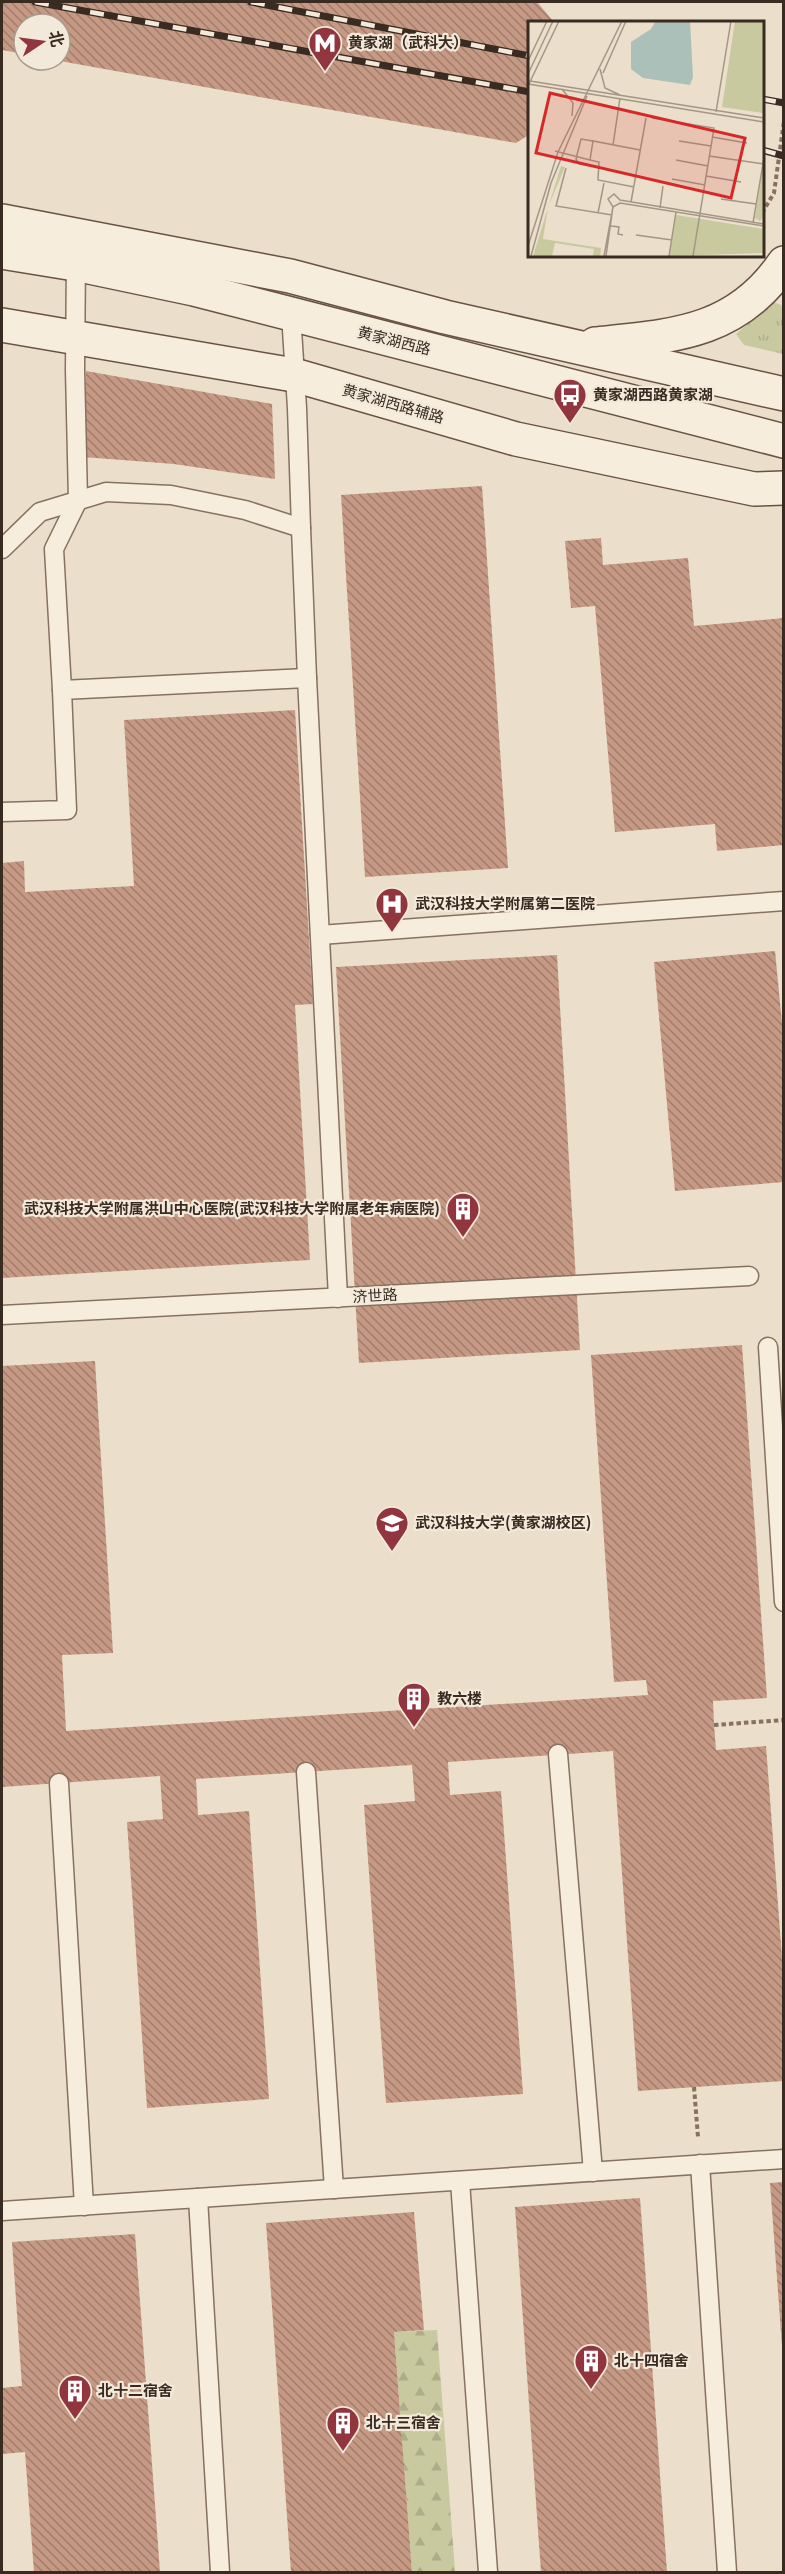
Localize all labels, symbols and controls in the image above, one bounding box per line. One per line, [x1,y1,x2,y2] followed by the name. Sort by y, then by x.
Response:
[12,12,72,72] north arrow
[528,21,764,256] inset map
[307,25,343,72] metro station icon: 黄家湖（武科大）
[44,28,71,49] text: 北
[348,31,468,52] place label: 黄家湖（武科大）
[355,320,433,359] street label: 黄家湖西路
[552,377,588,424] bus stop icon: 黄家湖西路黄家湖
[340,378,447,427] street label: 黄家湖西路辅路
[593,383,713,404] place label: 黄家湖西路黄家湖
[374,886,410,933] hospital icon: 武汉科技大学附属第二医院
[415,892,595,913] place label: 武汉科技大学附属第二医院
[445,1191,481,1238] building icon: 武汉科技大学附属洪山中心医院(武汉科技大学附属老年病医院)
[24,1197,440,1218] place label: 武汉科技大学附属洪山中心医院(武汉科技大学附属老年病医院)
[352,1283,398,1306] street label: 济世路
[374,1505,410,1552] school or university icon: 武汉科技大学(黄家湖校区)
[415,1511,591,1532] place label: 武汉科技大学(黄家湖校区)
[396,1681,432,1728] building icon: 教六楼
[437,1687,482,1708] place label: 教六楼
[573,2343,609,2390] building icon: 北十四宿舍
[614,2349,689,2370] place label: 北十四宿舍
[57,2373,93,2420] building icon: 北十二宿舍
[98,2379,173,2400] place label: 北十二宿舍
[325,2405,361,2452] building icon: 北十三宿舍
[366,2411,441,2432] place label: 北十三宿舍

